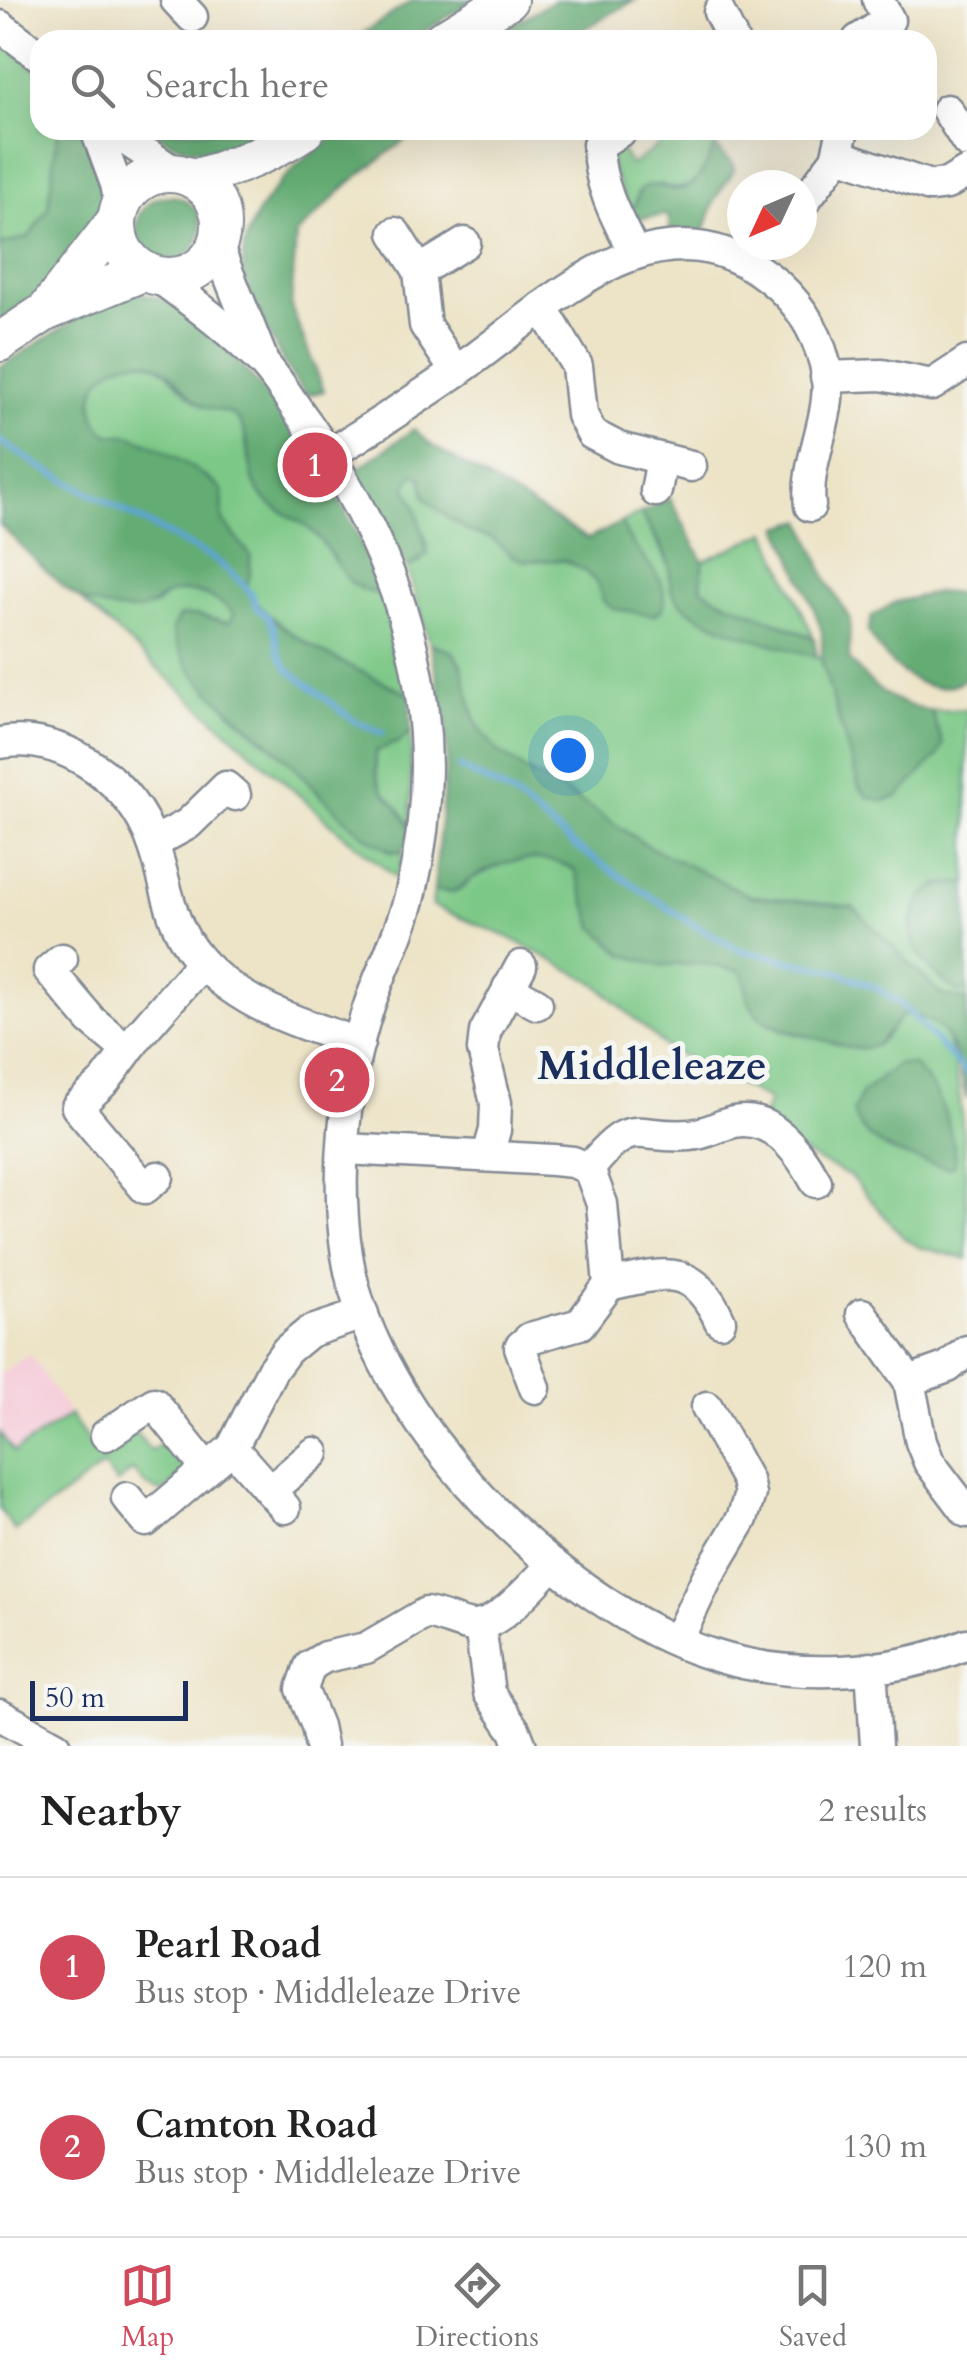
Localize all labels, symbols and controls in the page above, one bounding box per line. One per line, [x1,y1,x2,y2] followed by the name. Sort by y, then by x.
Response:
[30,30,937,140] search box
[65,58,120,113] icon: search
[145,59,329,111] text: Search here
[727,170,817,260] north arrow
[282,428,348,502] pin: 1
[543,730,594,781] your location
[537,1037,767,1094] district label: Middleleaze
[304,1042,370,1118] pin: 2
[30,1676,188,1720] scale bar
[45,1679,105,1717] text: 50 m
[40,1783,182,1840] text: Nearby
[819,1789,927,1833] text: 2 results
[135,1919,321,1971] text: Pearl Road
[64,1945,81,1989] text: 1
[842,1945,927,1989] text: 120 m
[135,1971,521,2015] text: Bus stop · Middleleaze Drive
[135,2099,378,2151] text: Camton Road
[64,2125,81,2169] text: 2
[842,2125,927,2169] text: 130 m
[135,2151,521,2195] text: Bus stop · Middleleaze Drive
[120,2258,175,2356] tab: Map
[415,2258,539,2356] tab: Directions
[779,2258,847,2356] tab: Saved

